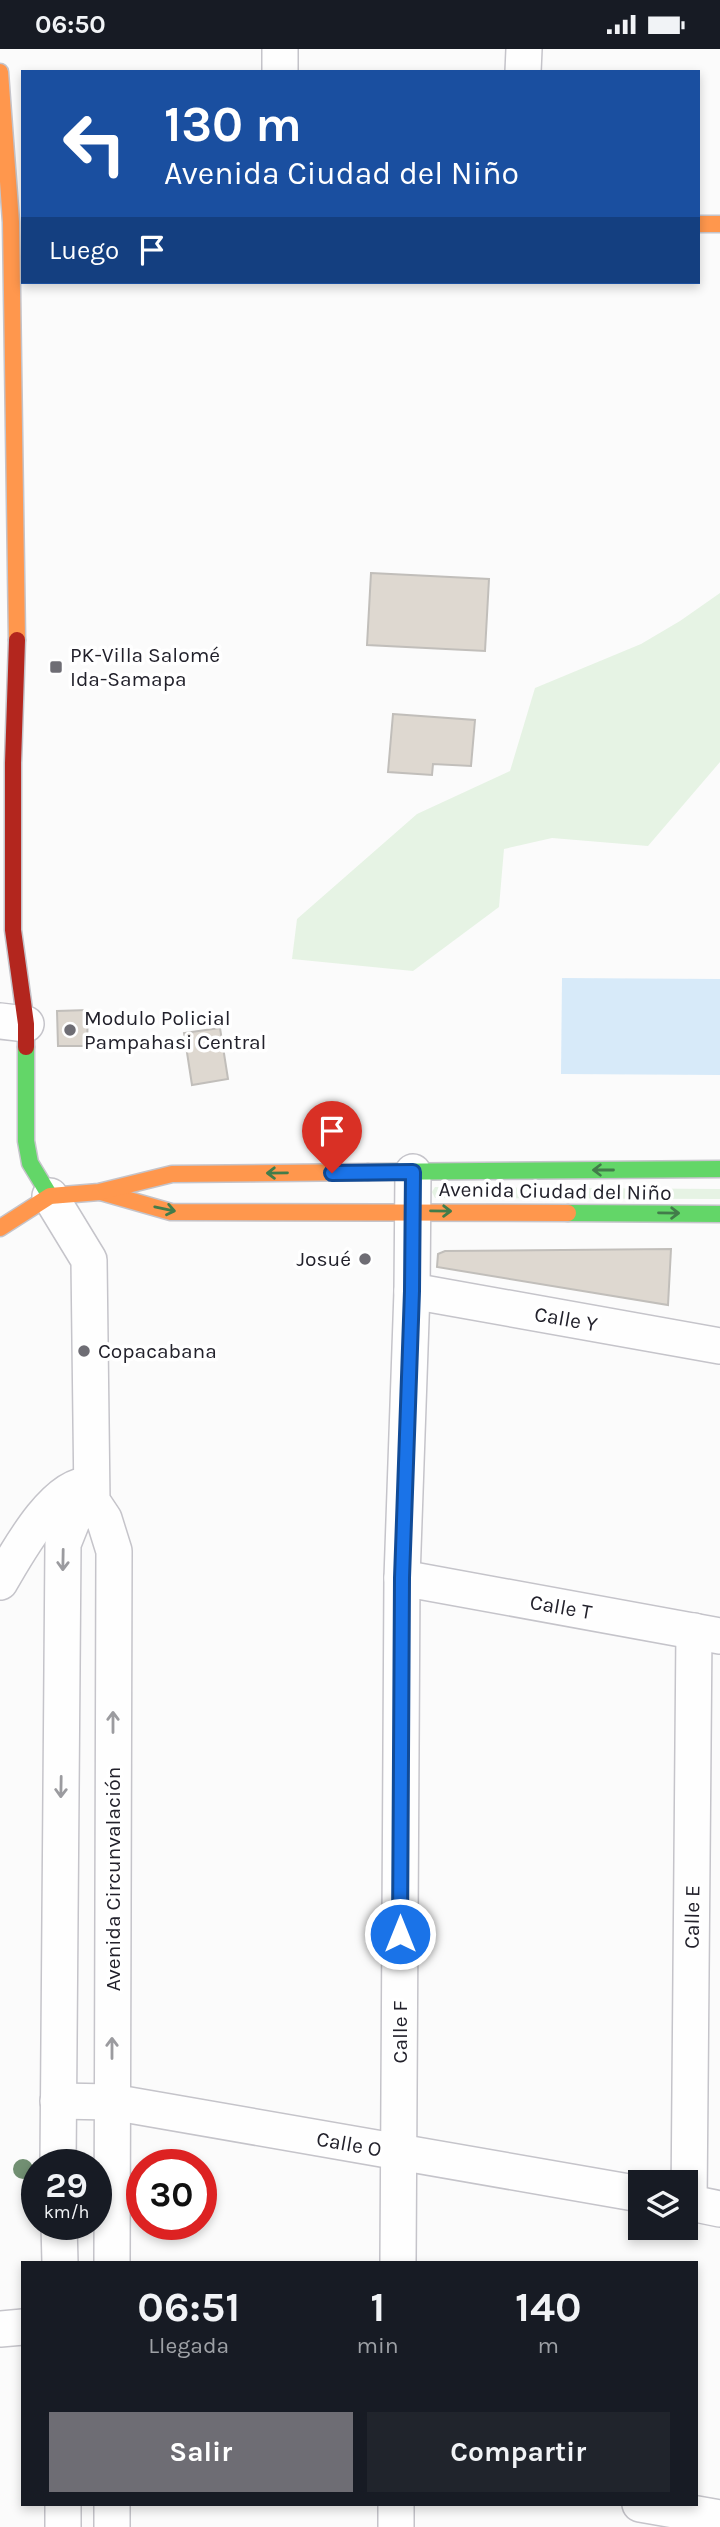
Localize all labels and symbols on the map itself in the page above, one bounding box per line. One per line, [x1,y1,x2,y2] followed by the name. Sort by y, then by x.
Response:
[70,643,220,691] place label: PK-Villa Salomé Ida-Samapa
[48,659,64,675] marker: PK-Villa Salomé Ida-Samapa
[84,1006,266,1054] place label: Modulo Policial Pampahasi Central
[62,1022,78,1038] marker: Modulo Policial Pampahasi Central
[302,1101,362,1173] pin
[592,1163,615,1177] one-way arrow
[266,1166,289,1180] one-way arrow
[438,1177,672,1205] street label: Avenida Ciudad del Niño
[153,1203,176,1217] one-way arrow
[429,1204,452,1218] one-way arrow
[657,1207,680,1220] one-way arrow
[297,1247,351,1271] place label: Josué
[357,1251,373,1267] marker: Josué
[533,1302,600,1336] street label: Calle Y
[98,1339,217,1363] place label: Copacabana
[76,1343,92,1359] marker: Copacabana
[56,1548,70,1571] one-way arrow
[528,1590,594,1624] street label: Calle T
[106,1711,120,1734] one-way arrow
[101,1767,125,1991] street label: Avenida Circunvalación
[54,1775,68,1798] one-way arrow
[679,1885,705,1949] street label: Calle E
[363,1897,437,1971] position arrow
[388,2001,412,2063] street label: Calle F
[105,2036,119,2059] one-way arrow
[315,2126,383,2162] street label: Calle O
[126,2149,217,2240] speed limit sign: 30

